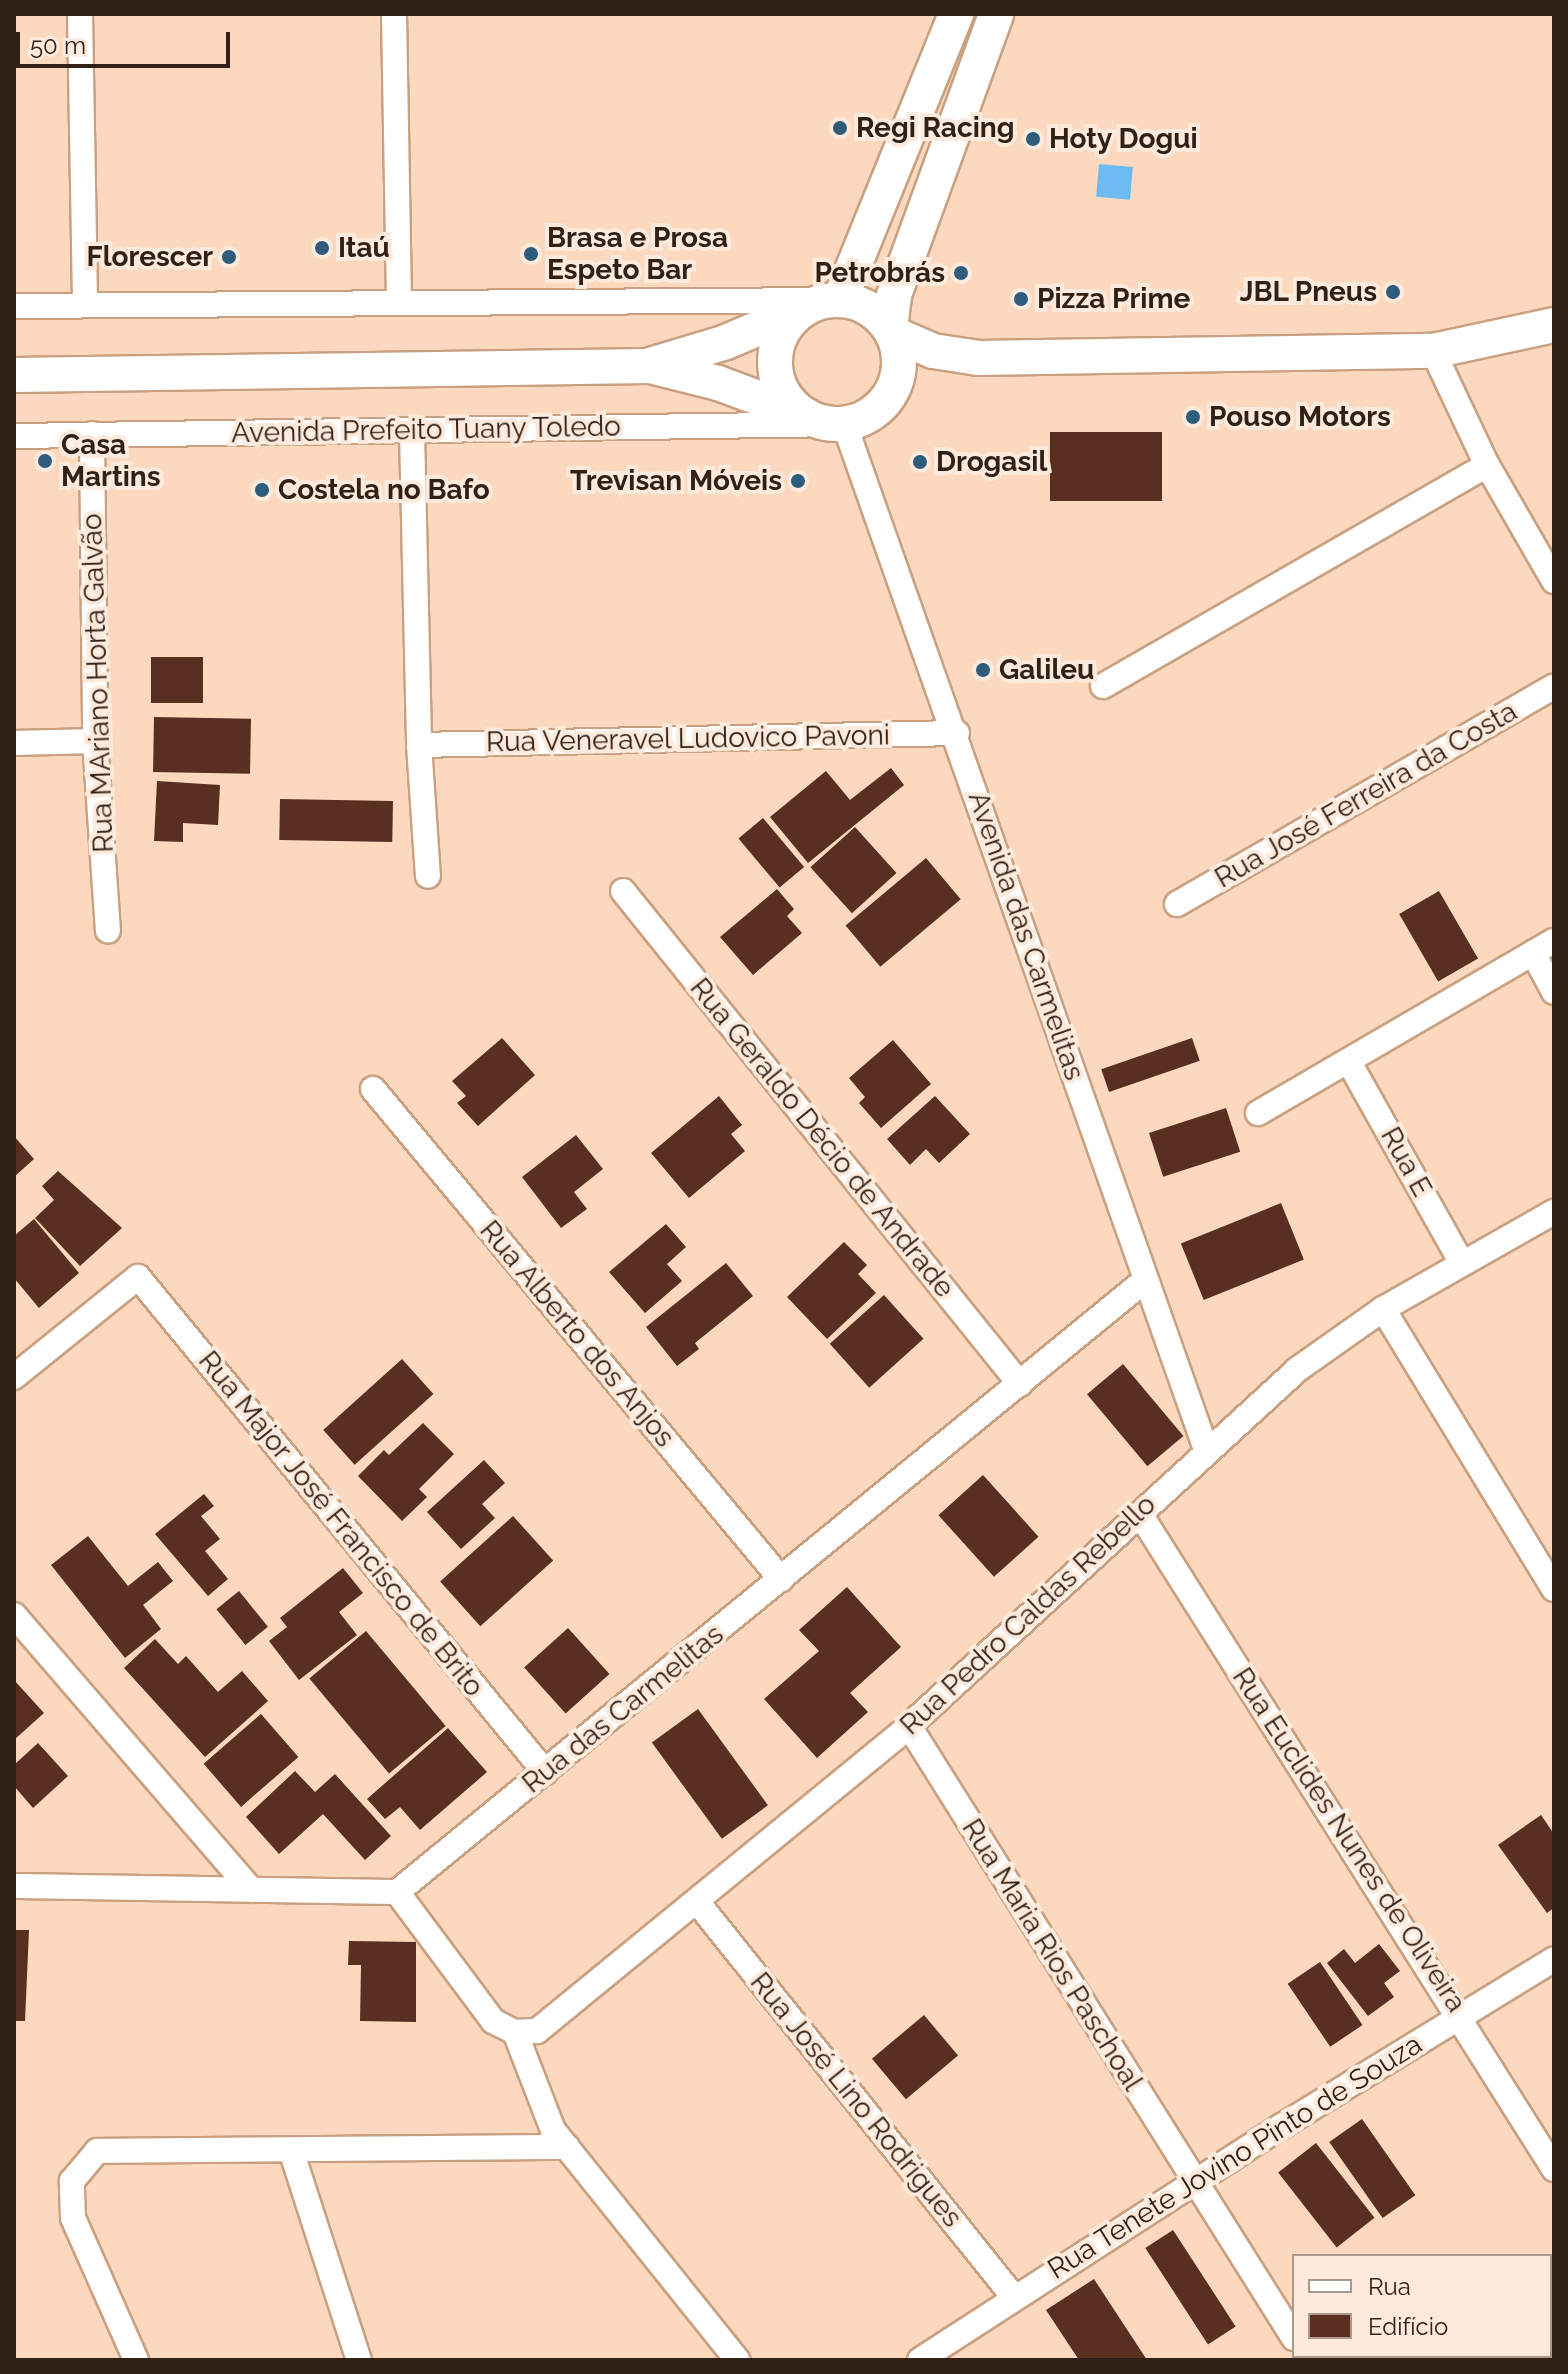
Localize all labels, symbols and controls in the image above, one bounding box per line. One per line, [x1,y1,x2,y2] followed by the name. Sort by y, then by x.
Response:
[20,16,234,66] scale bar
[30,31,86,60] text: 50 m
[856,111,1015,145] place label: Regi Racing
[831,119,849,137] marker: Regi Racing
[1049,122,1198,156] place label: Hoty Dogui
[1024,130,1042,148] marker: Hoty Dogui
[547,221,728,287] place label: Brasa e Prosa Espeto Bar
[338,231,390,265] place label: Itaú
[313,239,331,257] marker: Itaú
[87,240,213,274] place label: Florescer
[522,245,540,263] marker: Brasa e Prosa Espeto Bar
[220,248,238,266] marker: Florescer
[814,256,945,290] place label: Petrobrás
[952,264,970,282] marker: Petrobrás
[1239,275,1377,309] place label: JBL Pneus
[1037,282,1190,316] place label: Pizza Prime
[1384,283,1402,301] marker: JBL Pneus
[1012,290,1030,308] marker: Pizza Prime
[1209,400,1391,434] place label: Pouso Motors
[1184,408,1202,426] marker: Pouso Motors
[230,410,622,450] street label: Avenida Prefeito Tuany Toledo
[61,428,161,494] place label: Casa Martins
[936,445,1047,479] place label: Drogasil
[36,452,54,470] marker: Casa Martins
[911,453,929,471] marker: Drogasil
[570,464,782,498] place label: Trevisan Móveis
[789,472,807,490] marker: Trevisan Móveis
[278,473,490,507] place label: Costela no Bafo
[253,481,271,499] marker: Costela no Bafo
[75,513,121,853] street label: Rua MAriano Horta Galvão
[999,653,1094,687] place label: Galileu
[974,661,992,679] marker: Galileu
[1209,694,1523,896] street label: Rua José Ferreira da Costa
[485,719,891,759] street label: Rua Veneravel Ludovico Pavoni
[961,787,1091,1085] street label: Avenida das Carmelitas
[683,971,961,1305] street label: Rua Geraldo Décio de Andrade
[1373,1121,1439,1203] street label: Rua E
[472,1213,682,1455] street label: Rua Alberto dos Anjos
[191,1344,491,1704] street label: Rua Major José Francisco de Brito
[893,1488,1163,1742] street label: Rua Pedro Caldas Rebello
[516,1618,730,1800] street label: Rua das Carmelitas
[1225,1662,1473,2018] street label: Rua Euclides Nunes de Oliveira
[955,1813,1149,2097] street label: Rua Maria Rios Paschoal
[743,1966,969,2234] street label: Rua José Lino Rodrigues
[1041,2027,1429,2287] street label: Rua Tenete Jovino Pinto de Souza
[1292,2254,1552,2358] legend
[1368,2312,1448,2341] text: Edifício

